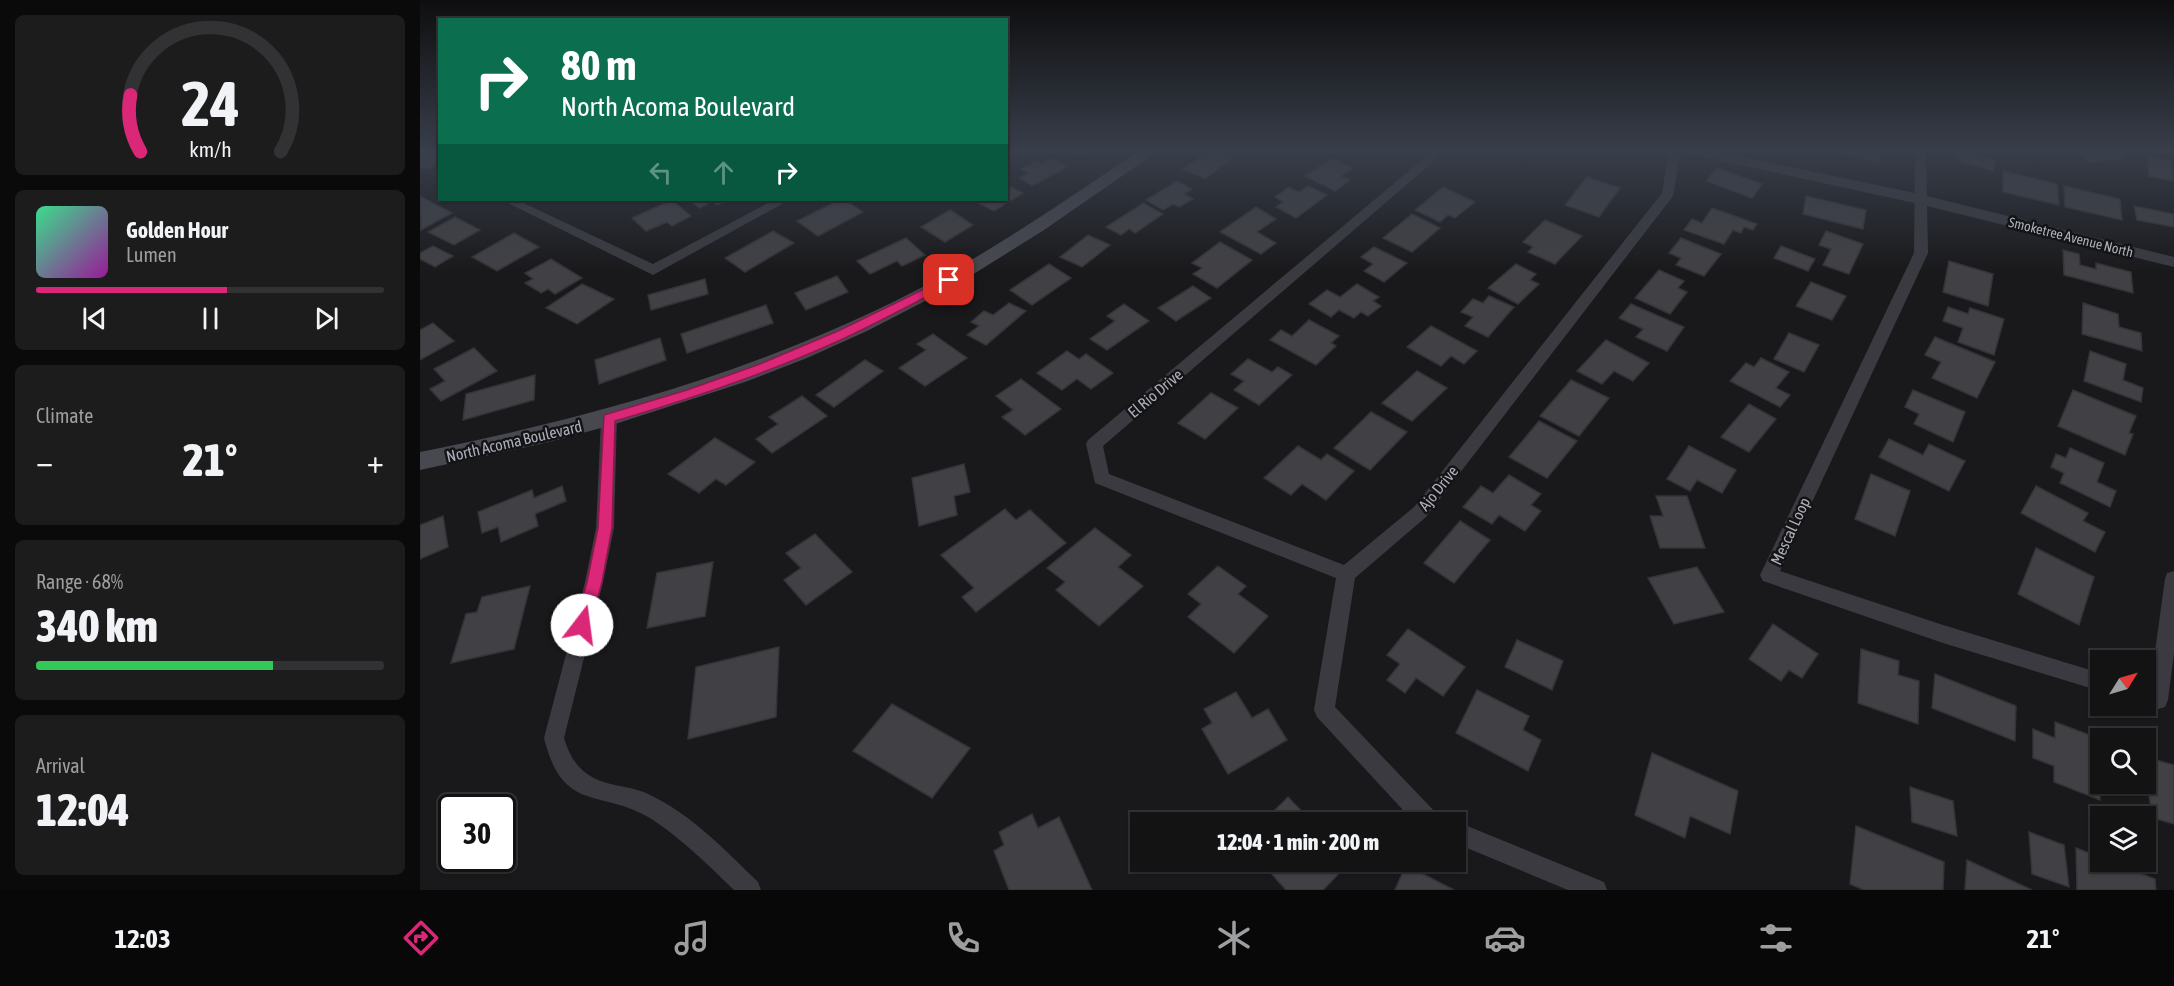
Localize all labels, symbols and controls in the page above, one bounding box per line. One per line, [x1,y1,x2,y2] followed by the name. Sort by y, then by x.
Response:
[561,41,636,89] text: 80 m
[462,42,540,120] icon: right
[181,68,239,139] text: 24
[561,91,795,122] text: North Acoma Boulevard
[189,137,231,162] text: km/h
[644,156,677,189] icon: left
[707,156,740,189] icon: ahead
[770,156,803,189] icon: right
[2007,214,2135,260] street label: Smoketree Avenue North
[126,217,228,243] text: Golden Hour
[126,243,177,266] text: Lumen
[923,254,974,305] pin
[932,263,965,296] icon: arrive
[78,302,111,335] icon: previous
[194,302,227,335] icon: pause
[310,302,343,335] icon: next
[1124,365,1186,421] street label: El Rio Drive
[36,404,93,427] text: Climate
[444,417,584,465] street label: North Acoma Boulevard
[183,434,237,486] text: 21°
[36,442,53,480] text: −
[367,442,384,480] text: +
[1415,462,1462,515] street label: Ajo Drive
[1767,494,1814,568] street label: Mescal Loop
[36,570,123,593] text: Range · 68%
[550,593,614,657] position arrow
[36,600,158,652] text: 340 km
[2090,650,2156,716] north arrow
[2090,650,2156,872] map controls
[2090,728,2156,794] button: search
[36,754,85,777] text: Arrival
[36,784,130,836] text: 12:04
[438,794,516,872] speed limit sign: 30
[2090,806,2156,872] button: layers
[1217,829,1379,855] text: 12:04 · 1 min · 200 m
[400,917,442,959] icon: directions
[671,917,713,959] icon: music
[942,917,984,959] icon: phone
[1213,917,1255,959] icon: climate
[1484,917,1526,959] icon: car
[1755,917,1797,959] icon: filters
[115,923,171,954] text: 12:03
[2027,923,2059,954] text: 21°

